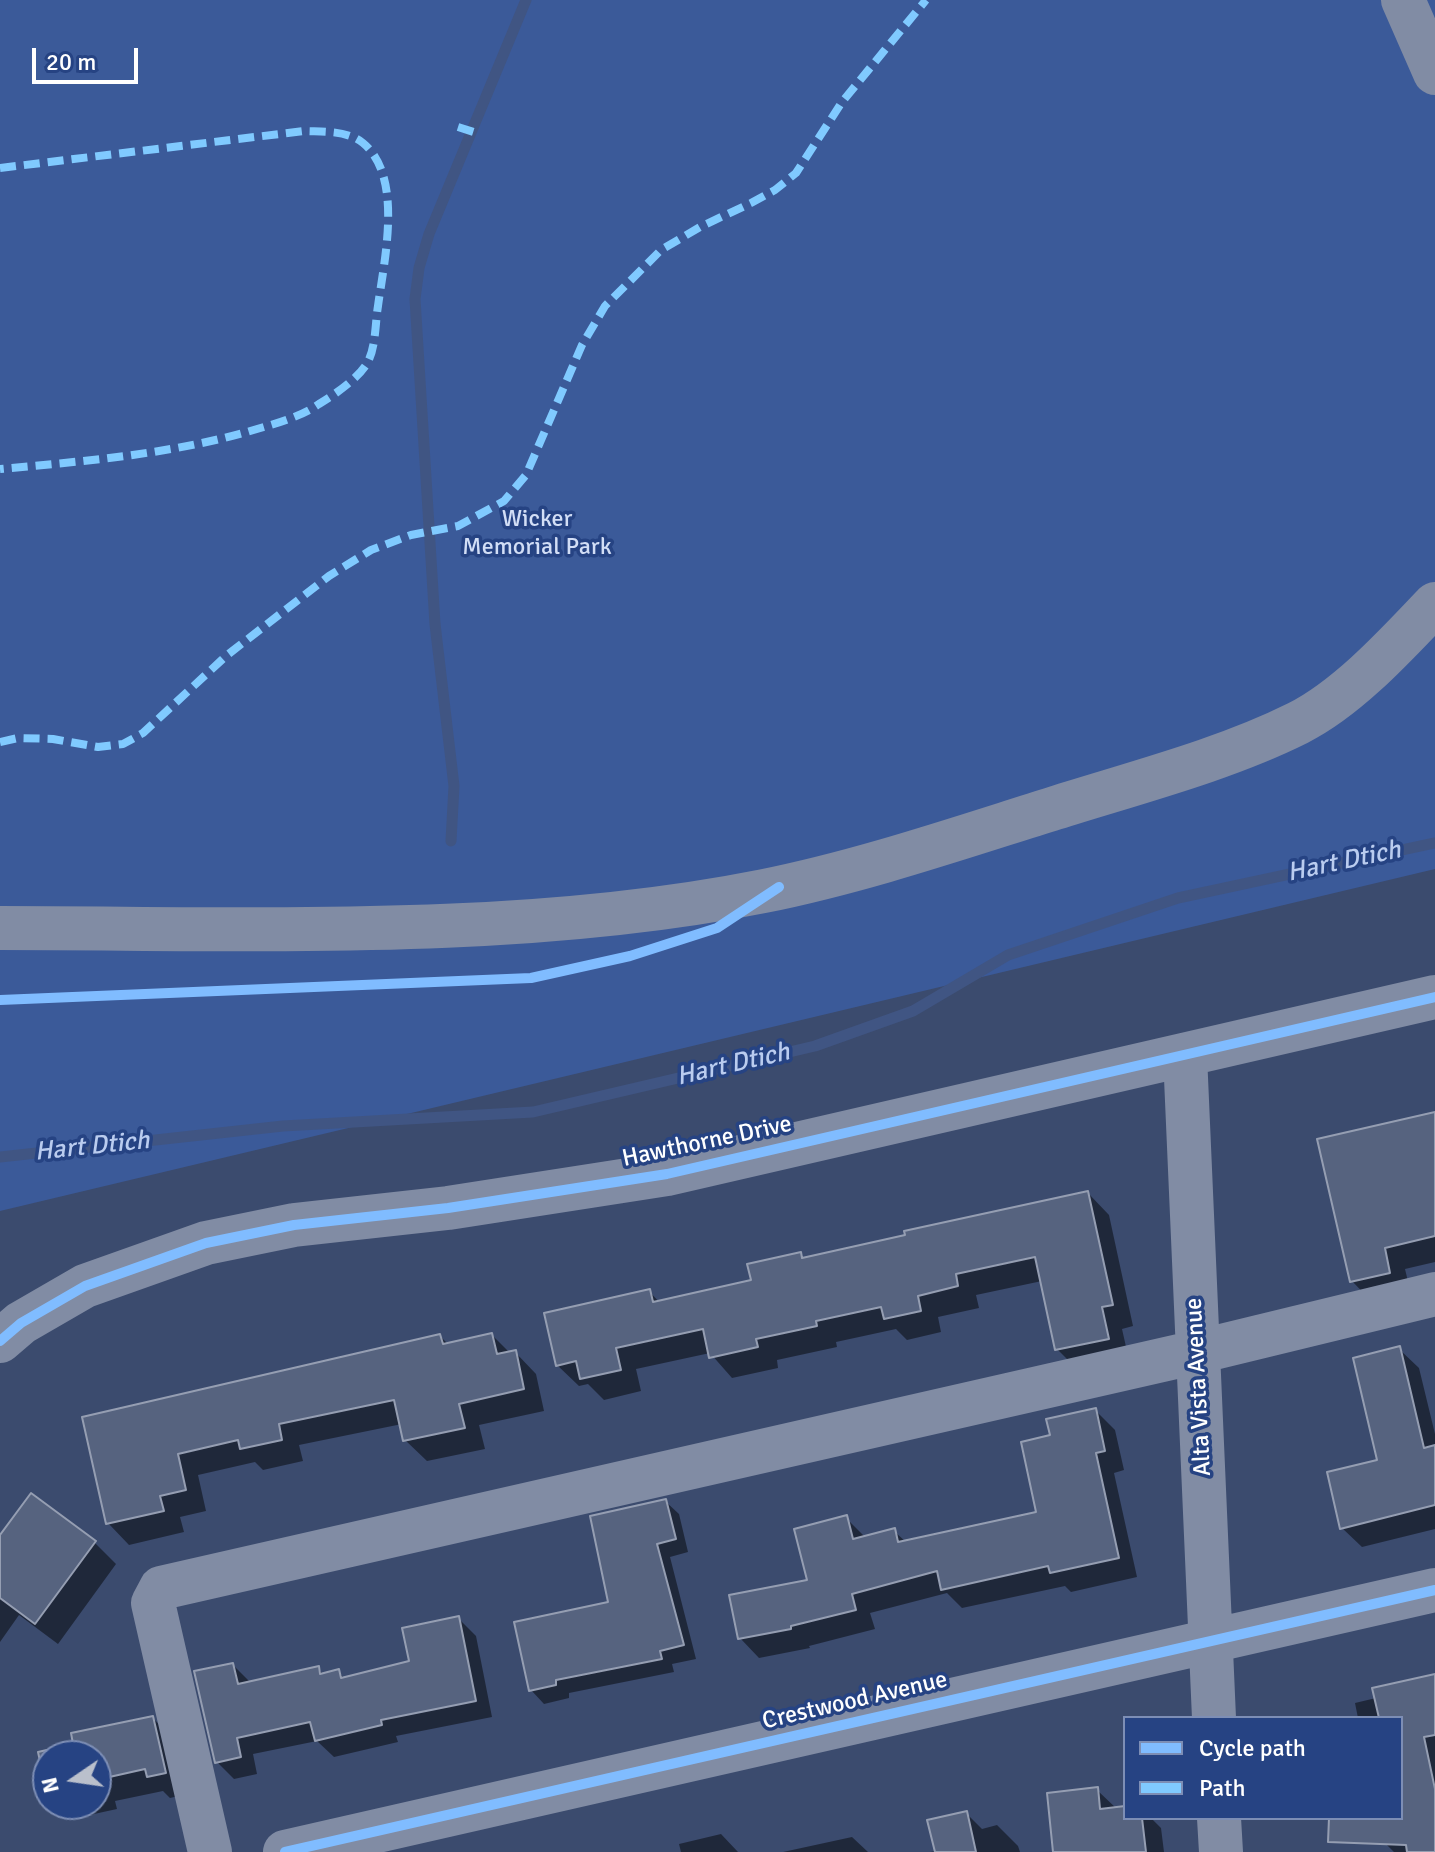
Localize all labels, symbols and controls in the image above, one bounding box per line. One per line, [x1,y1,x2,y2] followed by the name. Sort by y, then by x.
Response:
[36,32,142,82] scale bar
[46,47,96,77] text: 20 m
[462,506,612,562] park label: Wicker Memorial Park
[1284,835,1404,889] water label: Hart Dtich
[673,1037,793,1093] water label: Hart Dtich
[620,1110,794,1174] street label: Hawthorne Drive
[33,1125,151,1169] water label: Hart Dtich
[1180,1297,1218,1477] street label: Alta Vista Avenue
[760,1666,950,1736] street label: Crestwood Avenue
[1123,1716,1403,1820] legend
[1199,1733,1306,1763] text: Cycle path
[32,1740,112,1820] north arrow
[1199,1773,1245,1803] text: Path
[35,1775,65,1796] text: N

